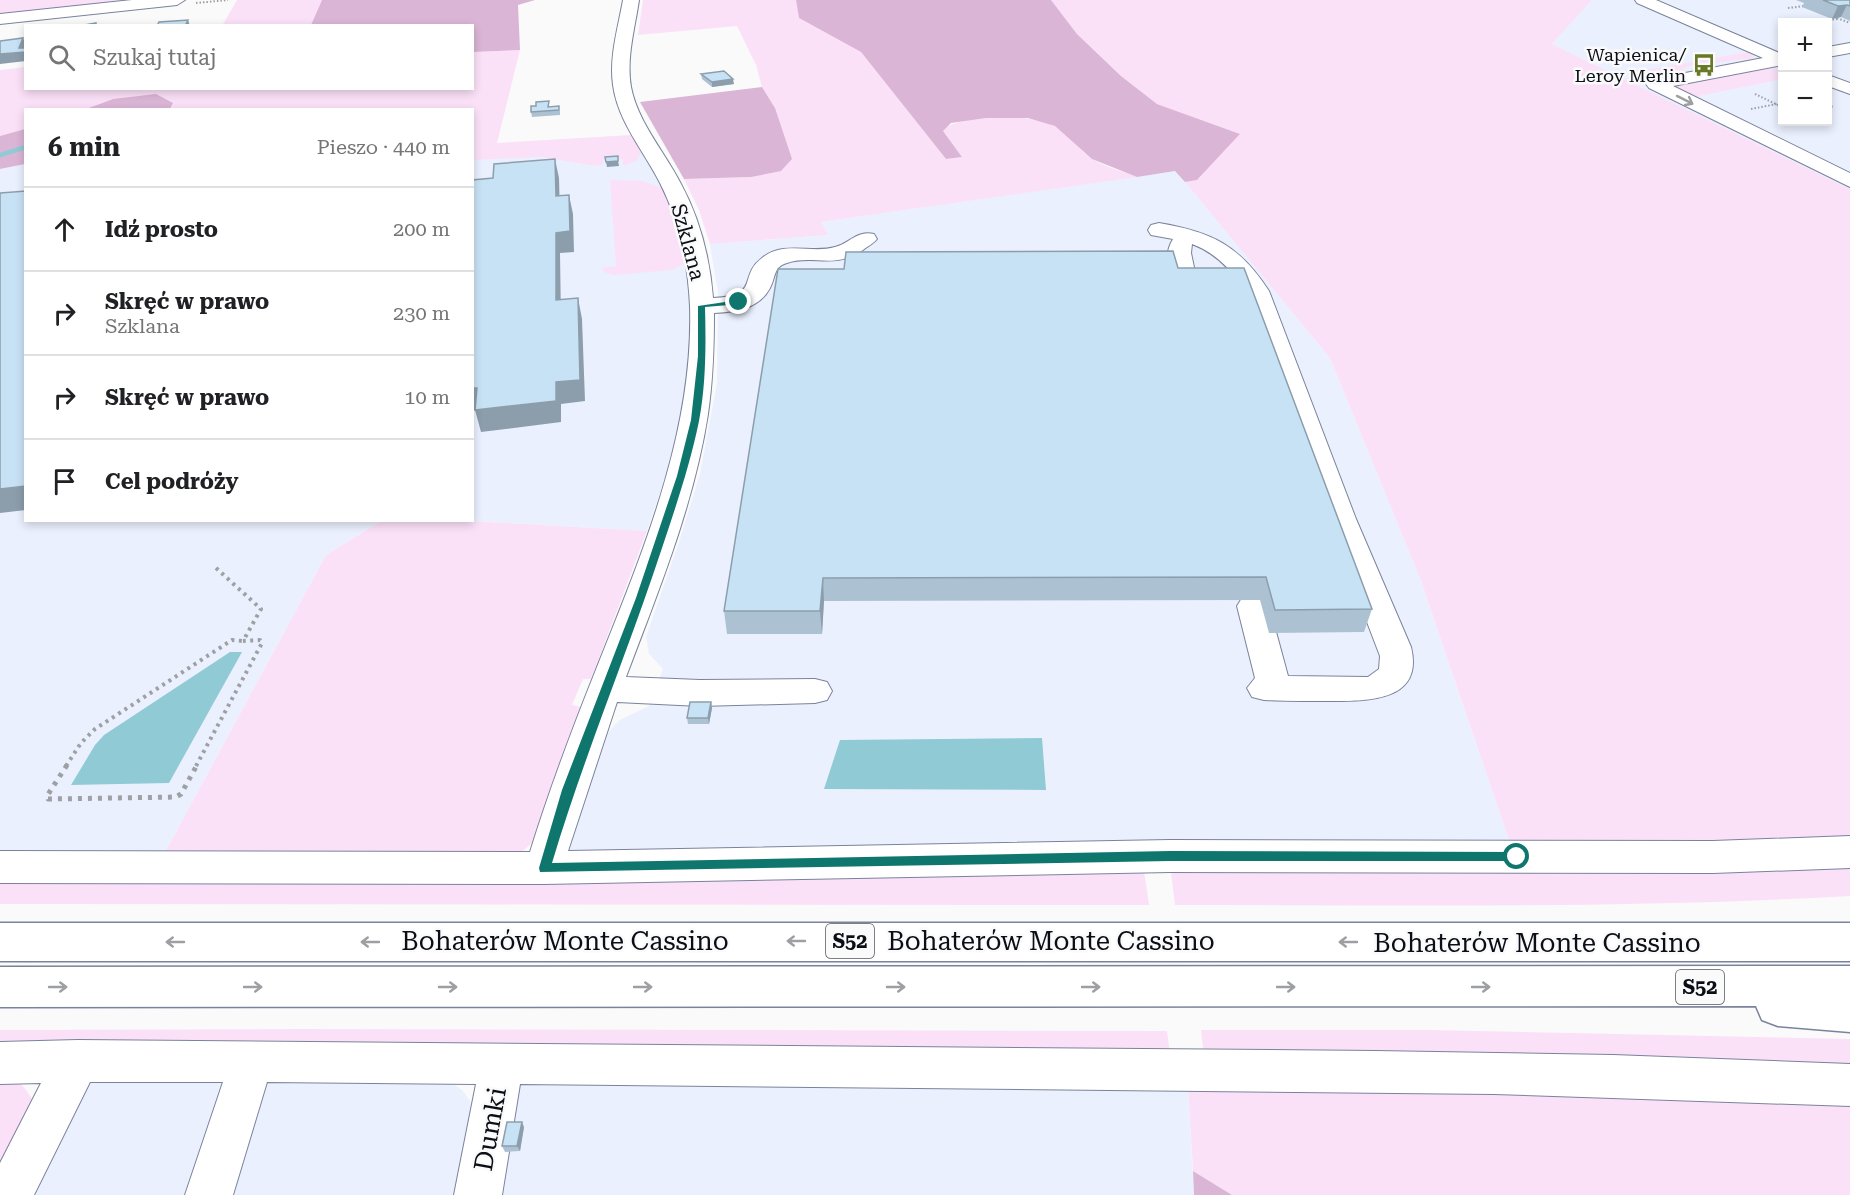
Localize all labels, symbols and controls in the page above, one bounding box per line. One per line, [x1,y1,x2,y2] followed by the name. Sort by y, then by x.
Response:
[1778,18,1832,126] map controls
[1778,18,1832,72] button: +
[24,24,474,90] search box
[45,41,78,74] icon: search
[1575,44,1686,86] place label: Wapienica/ Leroy Merlin
[93,45,217,70] text: Szukaj tutaj
[1691,52,1717,78] bus stop icon: Wapienica/ Leroy Merlin
[1778,72,1832,126] button: −
[1676,95,1694,106] one-way arrow
[48,132,120,162] text: 6 min
[317,135,450,159] text: Pieszo · 440 m
[666,201,710,284] street label: Szklana
[48,213,81,246] icon: ahead
[105,217,218,242] text: Idź prosto
[393,217,450,241] text: 200 m
[725,288,751,314] route end
[105,289,269,314] text: Skręć w prawo
[48,297,81,330] icon: right
[393,301,450,325] text: 230 m
[105,314,180,338] text: Szklana
[48,381,81,414] icon: right
[105,385,269,410] text: Skręć w prawo
[404,385,450,409] text: 10 m
[48,465,81,498] icon: arrive
[105,469,239,494] text: Cel podróży
[1503,843,1529,869] route start
[826,924,874,958] road number: S52
[401,926,729,956] street label: Bohaterów Monte Cassino
[887,926,1215,956] street label: Bohaterów Monte Cassino
[1373,928,1701,958] street label: Bohaterów Monte Cassino
[786,935,806,947] one-way arrow
[165,936,185,948] one-way arrow
[360,936,380,948] one-way arrow
[1338,936,1358,948] one-way arrow
[1676,970,1724,1004] road number: S52
[48,981,68,993] one-way arrow
[243,981,263,993] one-way arrow
[438,981,458,993] one-way arrow
[633,981,653,993] one-way arrow
[885,981,905,993] one-way arrow
[1080,981,1100,993] one-way arrow
[1275,981,1295,993] one-way arrow
[1470,981,1490,993] one-way arrow
[468,1085,512,1173] street label: Dumki

